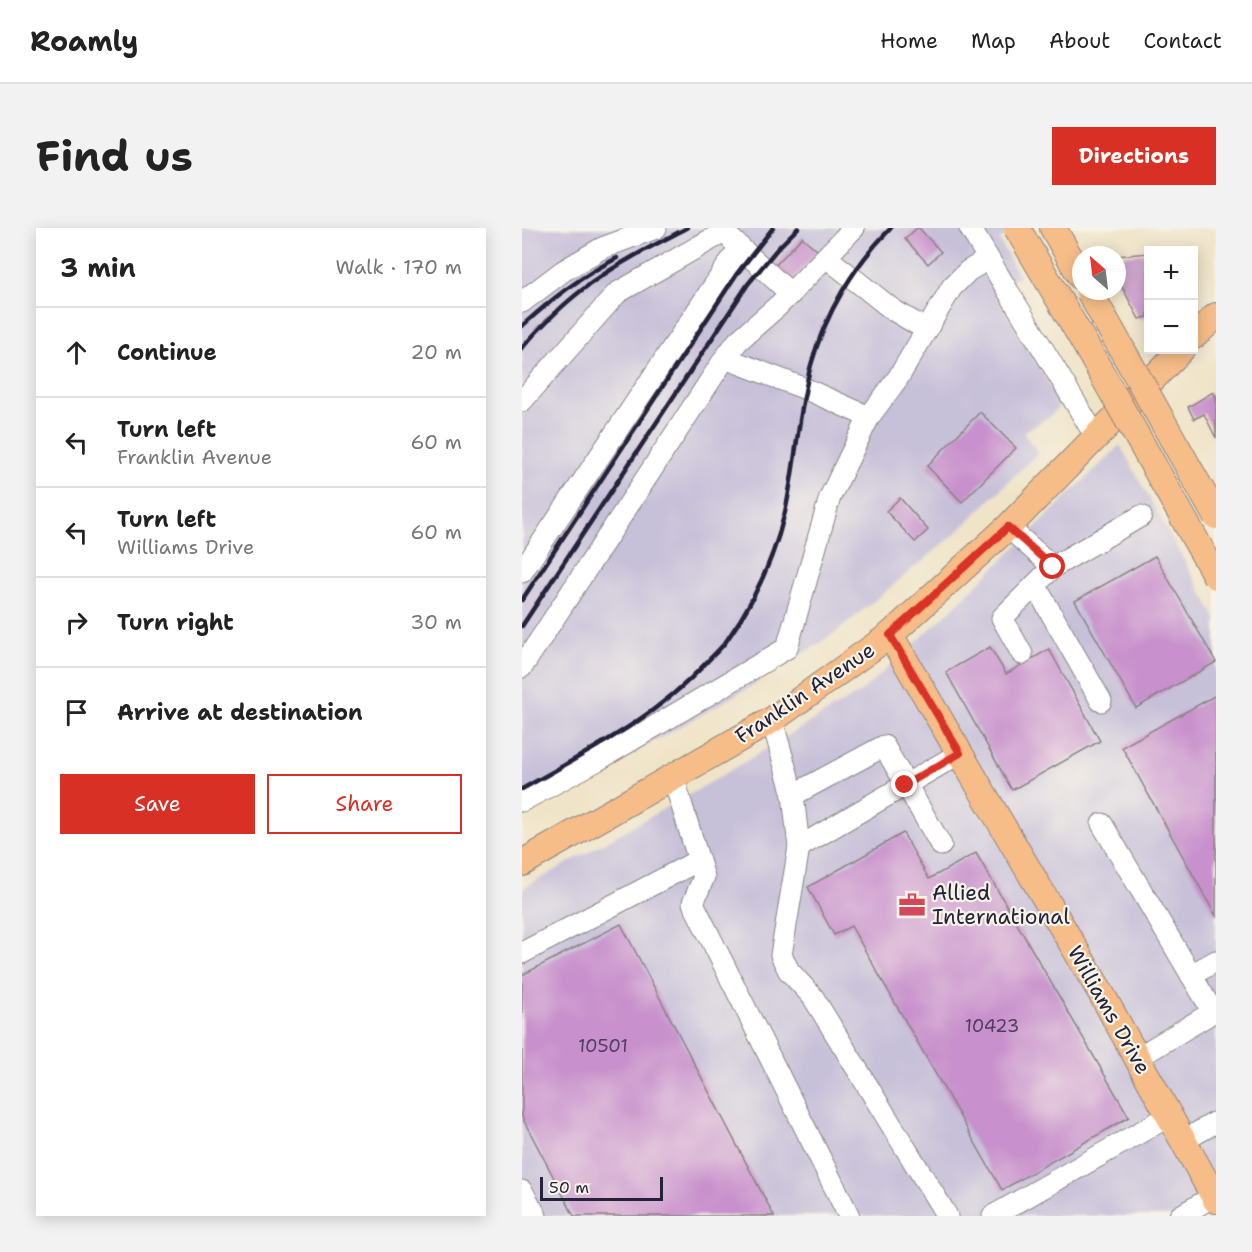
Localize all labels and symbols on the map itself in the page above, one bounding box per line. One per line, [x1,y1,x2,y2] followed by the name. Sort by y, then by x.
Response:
[1072,246,1126,300] north arrow
[1039,553,1065,579] route start
[730,636,880,750] street label: Franklin Avenue
[891,771,917,797] route end
[932,879,1070,931] place label: Allied International
[897,890,927,920] office icon: Allied International
[1061,941,1157,1079] street label: Williams Drive
[965,1014,1019,1038] house number: 10423
[578,1034,628,1058] house number: 10501
[540,1174,663,1202] scale bar

